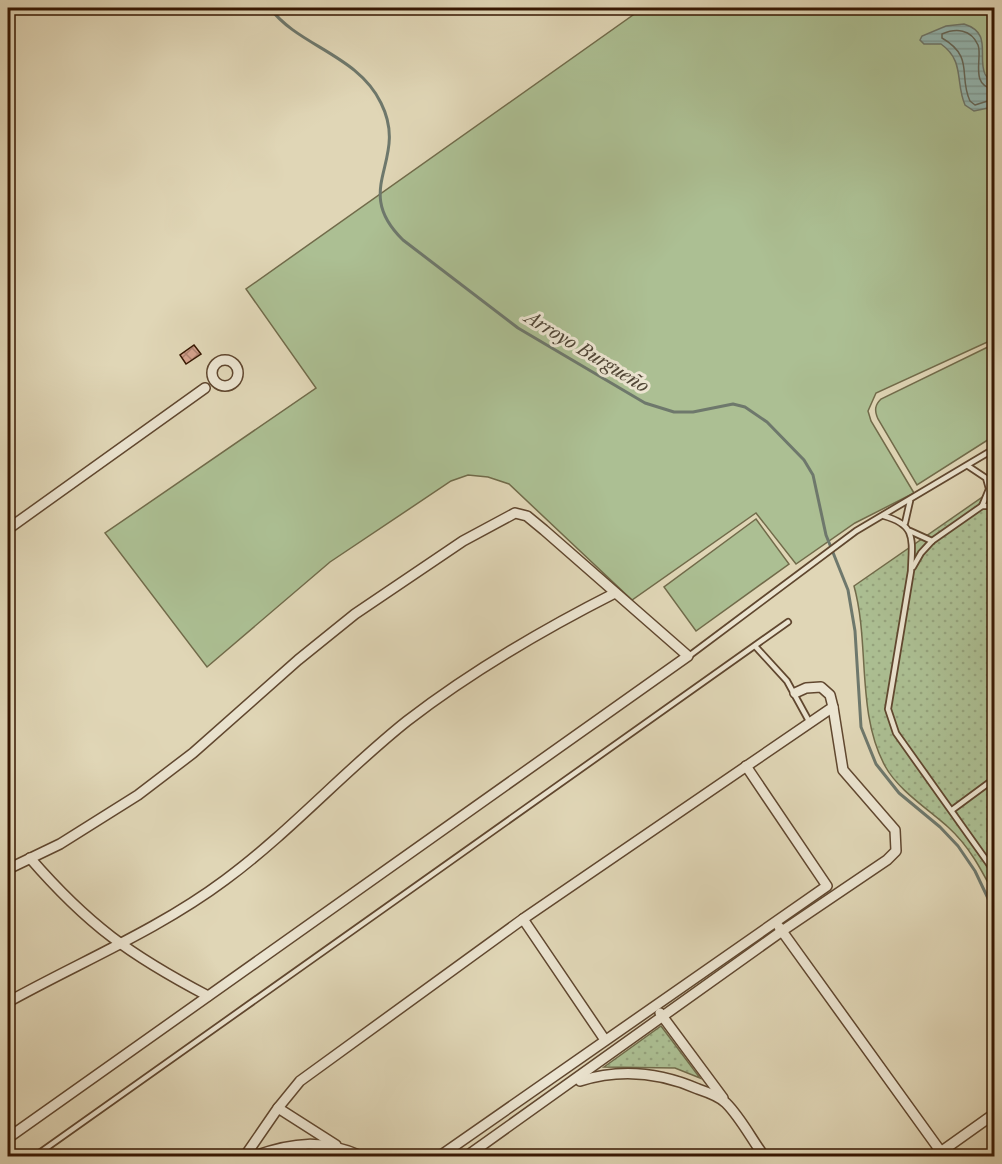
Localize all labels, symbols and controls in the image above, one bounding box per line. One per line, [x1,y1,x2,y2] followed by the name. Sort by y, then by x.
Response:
[519,305,653,398] water label: Arroyo Burgueño

